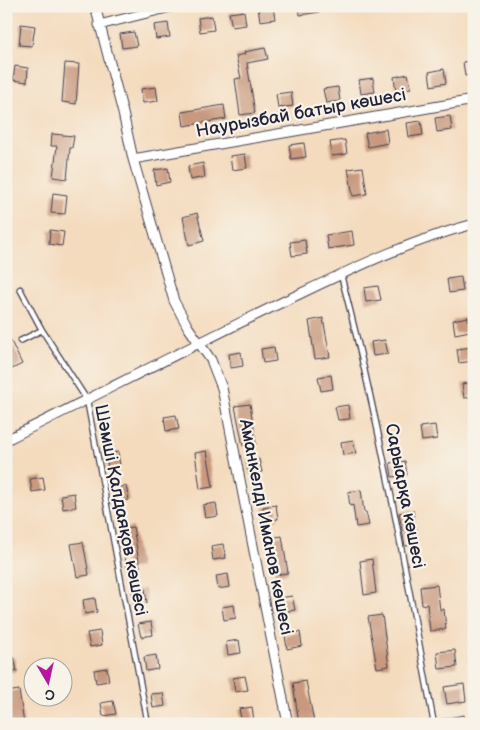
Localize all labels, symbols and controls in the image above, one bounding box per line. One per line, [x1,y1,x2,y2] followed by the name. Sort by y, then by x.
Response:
[194,84,408,142] street label: Наурызбай батыр көшесі
[90,402,152,618] street label: Шәмші Қалдаяқов көшесі
[235,416,297,637] street label: Аманкелді Иманов көшесі
[381,422,429,570] street label: Сарыарқа көшесі
[22,658,72,708] north arrow
[44,685,56,704] text: С

